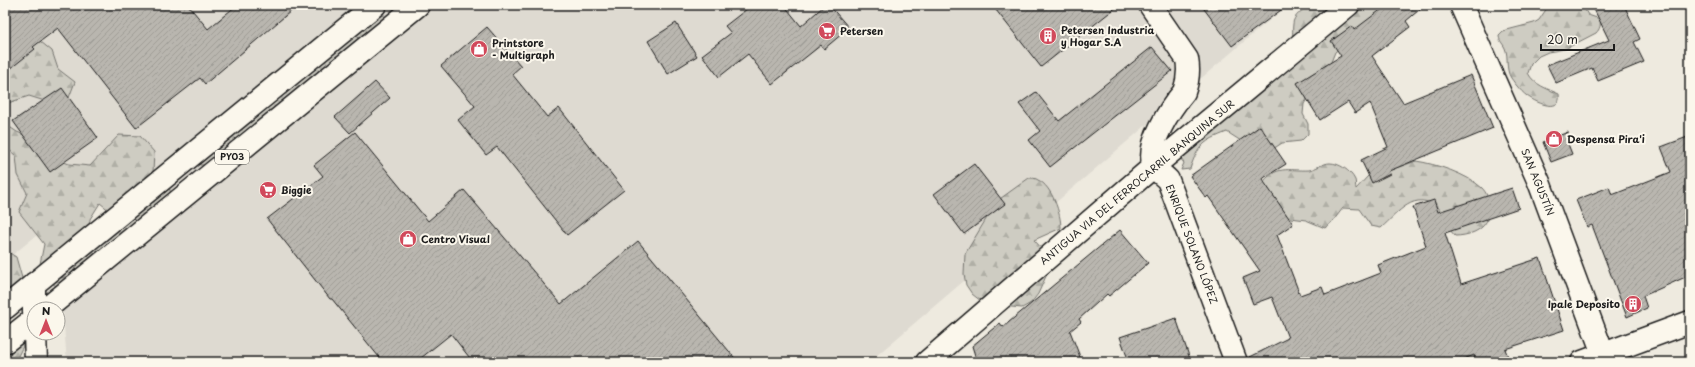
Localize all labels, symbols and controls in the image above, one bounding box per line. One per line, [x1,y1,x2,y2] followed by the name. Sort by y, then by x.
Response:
[817,21,837,41] supermarket icon: Petersen
[1061,22,1154,50] place label: Petersen Industria y Hogar S.A
[840,23,883,38] place label: Petersen
[1038,26,1058,46] building icon: Petersen Industria y Hogar S.A
[1541,26,1614,52] scale bar
[1547,30,1578,48] text: 20 m
[492,35,555,62] place label: Printstore - Multigraph
[469,39,489,59] shop icon: Printstore - Multigraph
[1036,96,1237,268] street label: ANTIGUA VIA DEL FERROCARRIL BANQUINA SUR
[1544,129,1564,149] shop icon: Despensa Pira'i
[1567,131,1645,146] place label: Despensa Pira'i
[1518,146,1559,218] street label: SAN AGUSTÍN
[215,150,249,164] road number: PY03
[258,180,278,200] supermarket icon: Biggie
[281,182,312,197] place label: Biggie
[1163,182,1222,306] street label: ENRIQUE SOLANO LÓPEZ
[398,229,418,249] shop icon: Centro Visual
[421,231,490,246] place label: Centro Visual
[1623,294,1643,314] building icon: Ipale Deposito
[1548,296,1620,311] place label: Ipale Deposito
[26,301,66,341] north arrow
[42,302,51,319] text: N

